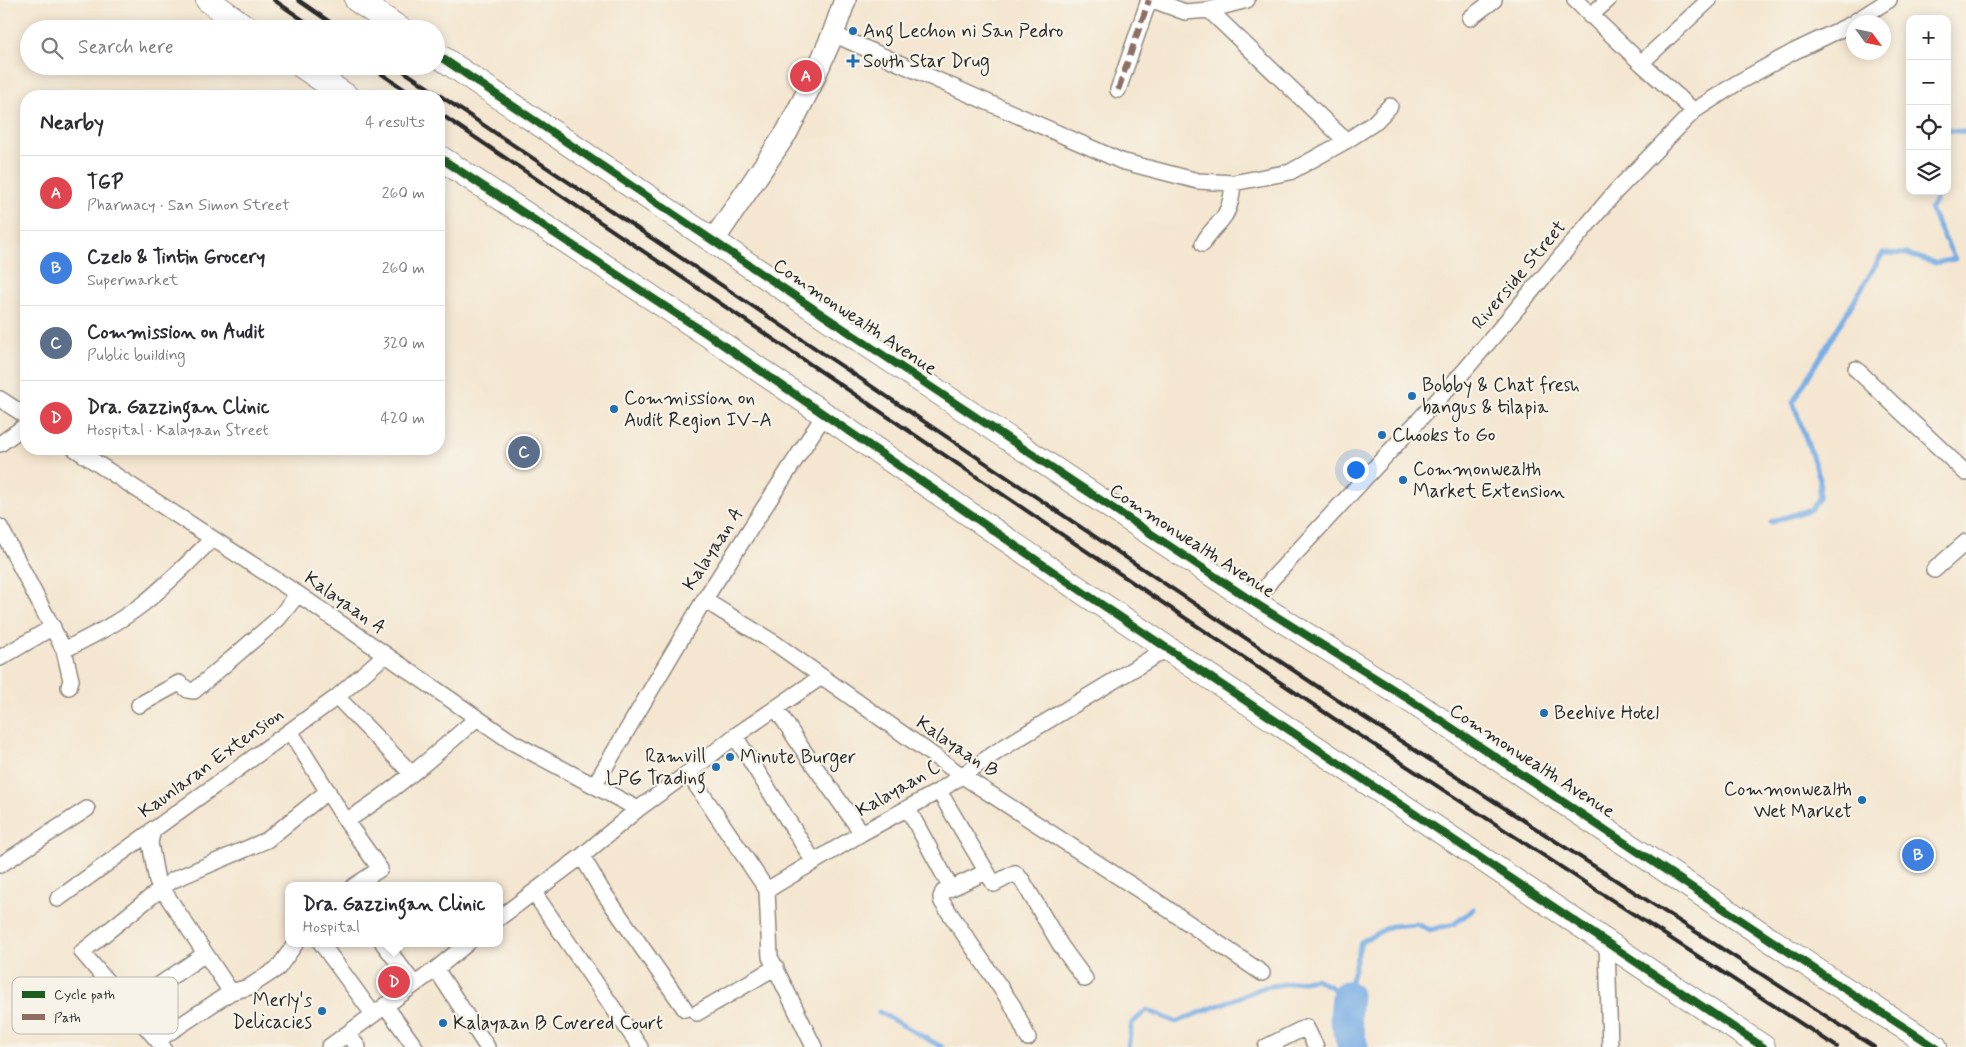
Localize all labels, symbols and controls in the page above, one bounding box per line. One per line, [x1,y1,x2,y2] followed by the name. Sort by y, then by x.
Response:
[1846,15,1891,60] north arrow
[1906,15,1951,195] map controls
[1906,15,1951,60] button: +
[863,19,1063,47] place label: Ang Lechon ni San Pedro
[20,20,445,75] search box
[847,25,859,37] marker: Ang Lechon ni San Pedro
[38,34,66,62] icon: search
[78,35,174,60] text: Search here
[863,49,990,76] place label: South Star Drug
[847,55,859,67] marker: South Star Drug
[790,57,822,95] pin: A
[1906,60,1951,105] button: −
[1906,105,1951,150] button: locate
[40,109,104,137] text: Nearby
[365,112,425,133] text: 4 results
[1906,150,1951,195] button: layers
[87,170,123,195] text: TGP
[51,183,61,204] text: A
[382,183,425,204] text: 260 m
[87,195,290,216] text: Pharmacy · San Simon Street
[1466,215,1572,335] street label: Riverside Street
[87,245,265,270] text: Czelo & Tintin Grocery
[768,253,942,381] street label: Commonwealth Avenue
[51,258,61,279] text: B
[382,258,425,279] text: 260 m
[87,270,178,291] text: Supermarket
[87,320,265,345] text: Commission on Audit
[50,333,62,354] text: C
[383,333,425,354] text: 320 m
[87,345,186,366] text: Public building
[1422,373,1580,422] place label: Bobby & Chat fresh bangus & tilapia
[624,386,772,434] place label: Commission on Audit Region IV-A
[1406,390,1418,402] marker: Bobby & Chat fresh bangus & tilapia
[87,395,269,420] text: Dra. Gazzingan Clinic
[608,403,620,415] marker: Commission on Audit Region IV-A
[50,408,62,429] text: D
[381,408,425,429] text: 420 m
[87,420,269,441] text: Hospital · Kalayaan Street
[1392,423,1495,448] place label: Chooks to Go
[1376,429,1388,441] marker: Chooks to Go
[508,433,540,471] pin: C
[1343,457,1369,483] your location
[1413,457,1565,504] place label: Commonwealth Market Extension
[1397,474,1409,486] marker: Commonwealth Market Extension
[1104,478,1280,604] street label: Commonwealth Avenue
[677,503,749,595] street label: Kalayaan A
[299,566,391,640] street label: Kalayaan A
[1444,698,1620,824] street label: Commonwealth Avenue
[1554,701,1659,726] place label: Beehive Hotel
[134,702,288,824] street label: Kaunlaran Extension
[1538,707,1550,719] marker: Beehive Hotel
[911,710,1003,784] street label: Kalayaan B
[606,744,706,794] place label: Ramvill LPG Trading
[740,745,856,772] place label: Minute Burger
[724,751,736,763] marker: Minute Burger
[851,755,945,823] street label: Kalayaan C
[710,761,722,773] marker: Ramvill LPG Trading
[1724,777,1852,824] place label: Commonwealth Wet Market
[1856,794,1868,806] marker: Commonwealth Wet Market
[1902,836,1934,874] pin: B
[285,882,503,947] popup
[303,892,485,917] text: Dra. Gazzingan Clinic
[303,917,360,938] text: Hospital
[378,963,410,1001] pin: D
[12,977,178,1034] legend
[54,986,115,1004] text: Cycle path
[232,988,313,1035] place label: Merly's Delicacies
[316,1005,328,1017] marker: Merly's Delicacies
[54,1009,81,1027] text: Path
[453,1011,663,1036] place label: Kalayaan B Covered Court
[437,1017,449,1029] marker: Kalayaan B Covered Court

